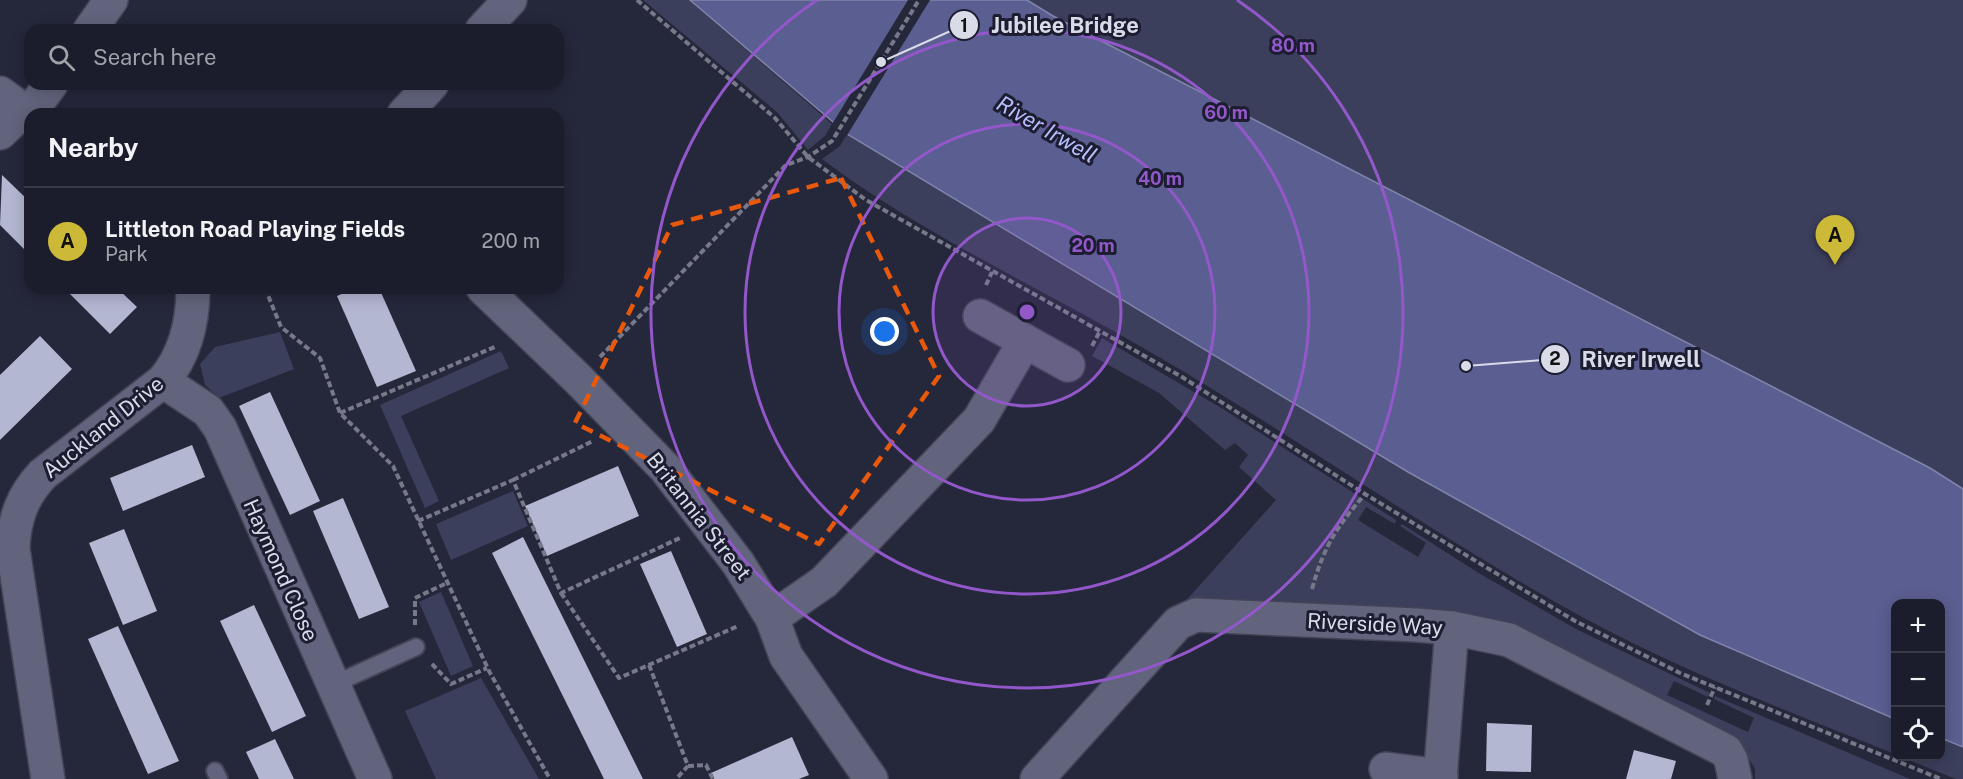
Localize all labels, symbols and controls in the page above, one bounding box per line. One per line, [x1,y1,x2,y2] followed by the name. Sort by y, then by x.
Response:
[949,5,1151,45] callout: Jubilee Bridge
[991,12,1139,38] text: Jubilee Bridge
[960,15,968,36] text: 1
[24,24,564,90] search box
[1271,35,1315,56] text: 80 m
[45,41,78,74] icon: search
[93,44,217,70] text: Search here
[992,90,1102,168] water label: River Irwell
[1204,102,1248,123] text: 60 m
[48,132,138,163] text: Nearby
[1138,168,1182,189] text: 40 m
[105,216,405,242] text: Littleton Road Playing Fields
[1816,216,1854,265] pin: A
[60,229,75,253] text: A
[482,229,540,253] text: 200 m
[1071,235,1115,256] text: 20 m
[105,242,148,266] text: Park
[1017,302,1037,322] centre of rings
[870,317,899,346] your location
[1540,339,1712,379] callout: River Irwell
[1582,346,1700,372] text: River Irwell
[1549,348,1561,369] text: 2
[38,371,168,483] street label: Auckland Drive
[642,447,756,585] street label: Britannia Street
[238,495,324,645] street label: Haymond Close
[1891,599,1945,761] map controls
[1891,599,1945,653] button: +
[1306,608,1444,640] street label: Riverside Way
[1891,653,1945,707] button: −
[1891,707,1945,761] button: locate

